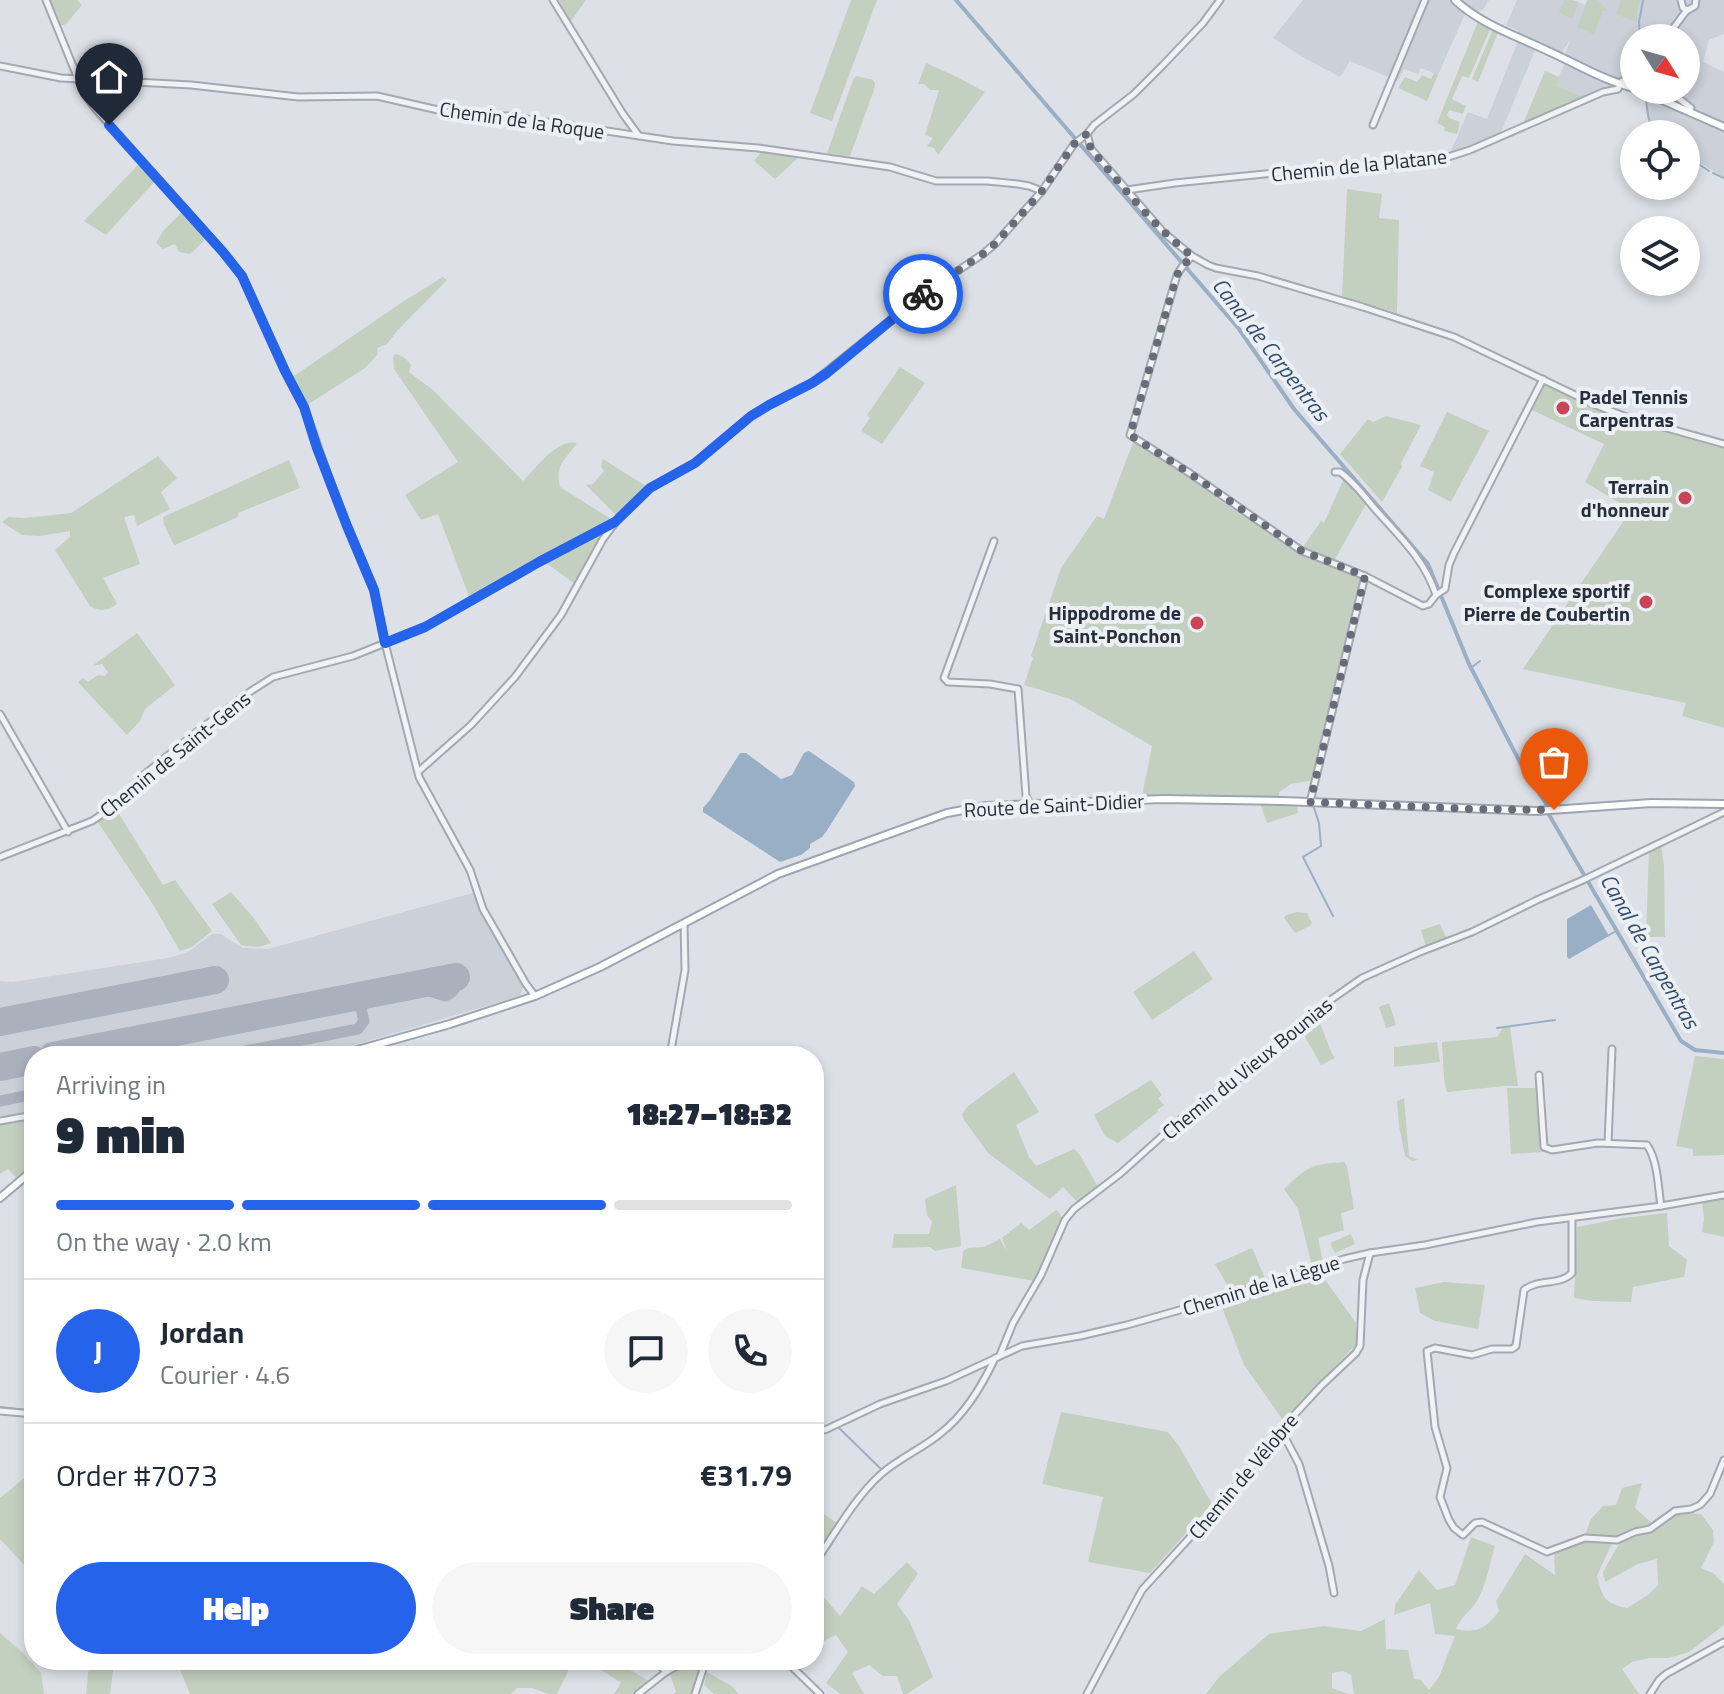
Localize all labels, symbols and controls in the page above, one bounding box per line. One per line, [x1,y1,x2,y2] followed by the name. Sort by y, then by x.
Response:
[1620,24,1700,104] north arrow
[1620,24,1700,296] map controls
[75,43,143,125] pin
[87,55,131,99] icon: home
[438,93,606,147] street label: Chemin de la Roque
[1620,120,1700,200] button: locate
[1270,140,1448,190] street label: Chemin de la Platane
[1620,216,1700,296] button: layers
[883,254,963,334] courier
[1204,270,1339,429] water label: Canal de Carpentras
[901,272,945,316] icon: bike
[1579,381,1688,435] place label: Padel Tennis Carpentras
[1554,399,1572,417] marker: Padel Tennis Carpentras
[1581,471,1670,525] place label: Terrain d'honneur
[1676,489,1694,507] marker: Terrain d'honneur
[1463,575,1630,629] place label: Complexe sportif Pierre de Coubertin
[1637,593,1655,611] marker: Complexe sportif Pierre de Coubertin
[1048,597,1181,651] place label: Hippodrome de Saint-Ponchon
[1188,614,1206,632] marker: Hippodrome de Saint-Ponchon
[93,683,257,825] street label: Chemin de Saint-Gens
[1520,728,1588,810] pin
[1532,740,1576,784] icon: bag
[963,785,1145,825] street label: Route de Saint-Didier
[1592,867,1709,1036] water label: Canal de Carpentras
[1155,989,1339,1147] street label: Chemin du Vieux Bounias
[56,1065,166,1104] text: Arriving in
[626,1091,792,1137] text: 18:27–18:32
[56,1094,185,1173] text: 9 min
[56,1222,272,1261] text: On the way · 2.0 km
[1179,1246,1343,1324] street label: Chemin de la Lègue
[160,1309,244,1355] text: Jordan
[604,1309,688,1393] button: chat
[708,1309,792,1393] button: phone
[93,1328,103,1374] text: J
[160,1355,290,1394] text: Courier · 4.6
[1181,1406,1305,1546] street label: Chemin de Vélobre
[56,1452,218,1498] text: Order #7073
[700,1452,792,1498] text: €31.79
[56,1562,416,1654] button: Help
[432,1562,792,1654] button: Share

